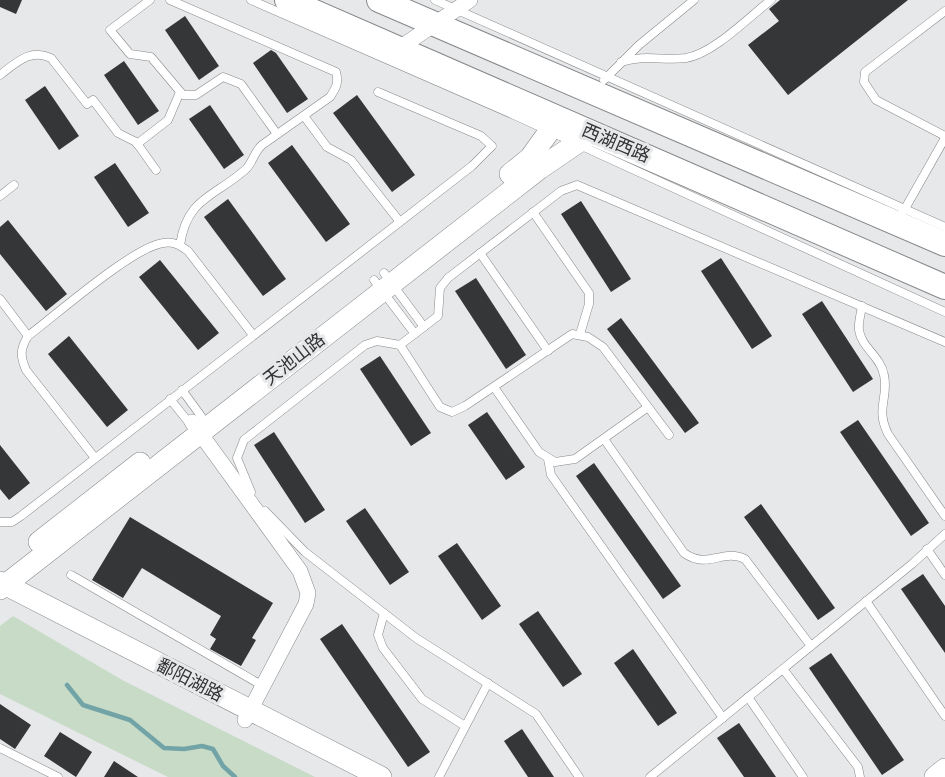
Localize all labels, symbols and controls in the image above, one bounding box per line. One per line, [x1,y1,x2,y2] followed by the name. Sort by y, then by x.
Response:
[579,118,654,167] street label: 西湖西路
[258,327,329,390] street label: 天池山路
[153,653,228,706] street label: 鄱阳湖路

